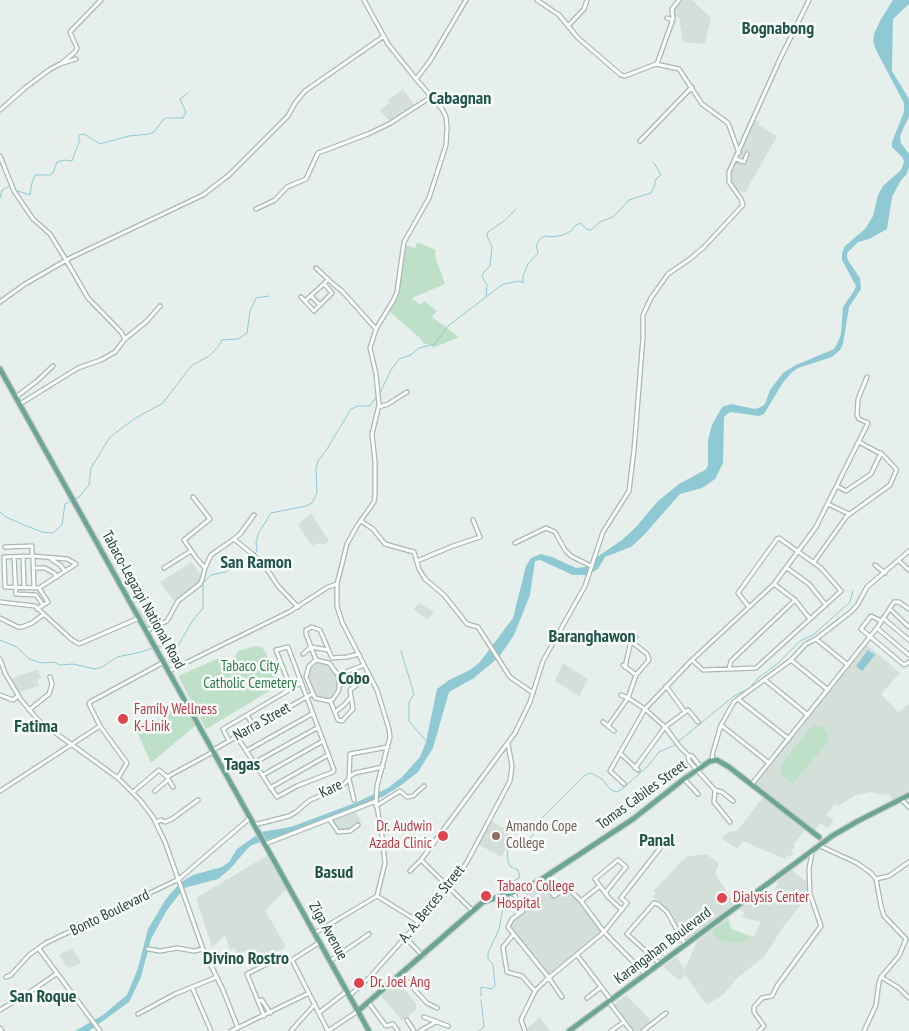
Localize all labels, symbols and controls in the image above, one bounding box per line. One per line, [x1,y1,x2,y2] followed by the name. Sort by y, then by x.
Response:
[742,18,814,40] district label: Bognabong
[429,88,491,110] district label: Cabagnan
[98,528,188,672] street label: Tabaco-Legazpi National Road
[220,552,292,574] district label: San Ramon
[548,626,636,648] district label: Baranghawon
[203,658,297,693] park label: Tabaco City Catholic Cemetery
[338,668,370,690] district label: Cobo
[230,699,294,745] street label: Narra Street
[134,701,217,736] place label: Family Wellness K-Linik
[116,712,130,726] marker: Family Wellness K-Linik
[14,716,58,738] district label: Fatima
[224,754,260,776] district label: Tagas
[593,756,691,834] street label: Tomas Cabiles Street
[317,776,345,802] street label: Kare
[369,818,432,853] place label: Dr. Audwin Azada Clinic
[506,818,577,853] place label: Amando Cope College
[436,829,450,843] marker: Dr. Audwin Azada Clinic
[490,830,502,842] marker: Amando Cope College
[639,830,675,852] district label: Panal
[315,862,353,884] district label: Basud
[395,862,469,946] street label: A. A. Berces Street
[497,878,574,913] place label: Tabaco College Hospital
[68,886,152,940] street label: Bonto Boulevard
[479,889,493,903] marker: Tabaco College Hospital
[733,889,809,907] place label: Dialysis Center
[715,891,729,905] marker: Dialysis Center
[305,899,351,963] street label: Ziga Avenue
[611,904,715,988] street label: Karangahan Boulevard
[203,948,289,970] district label: Divino Rostro
[370,974,430,992] place label: Dr. Joel Ang
[352,976,366,990] marker: Dr. Joel Ang
[9,986,77,1008] district label: San Roque

